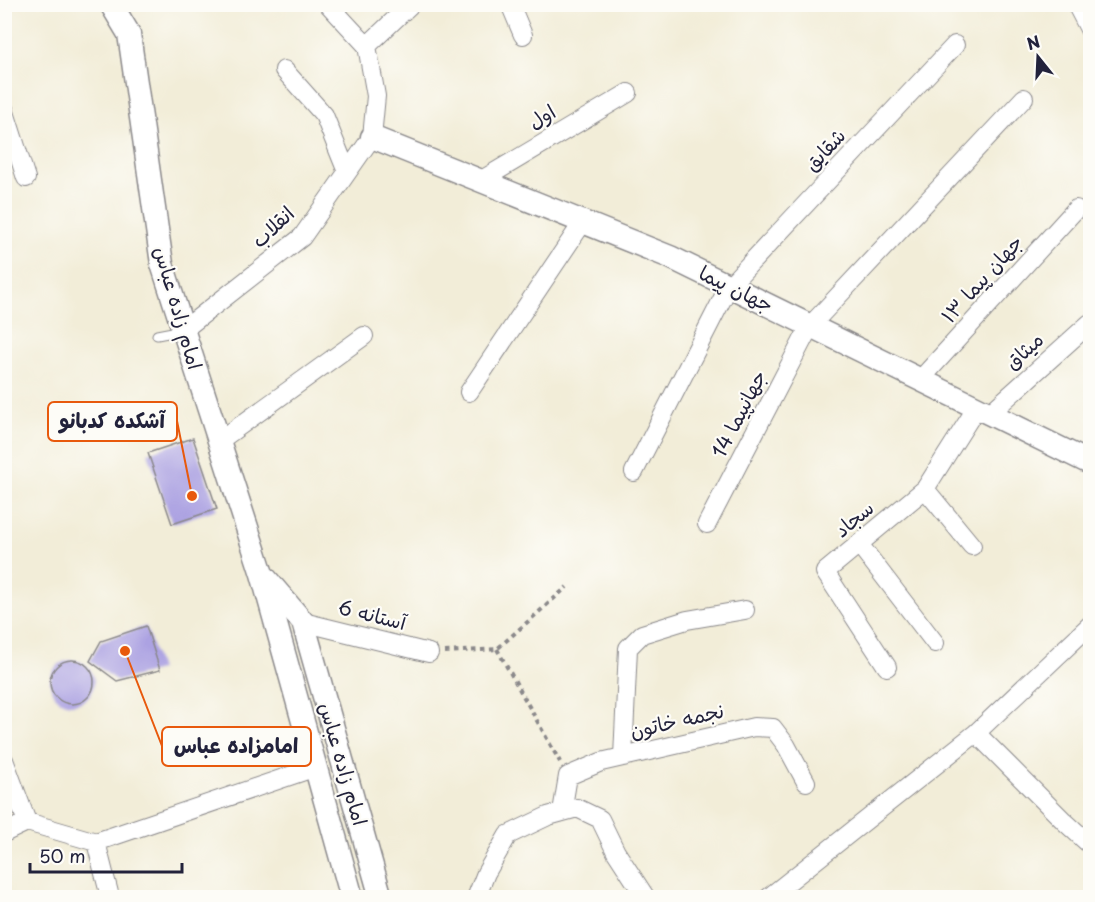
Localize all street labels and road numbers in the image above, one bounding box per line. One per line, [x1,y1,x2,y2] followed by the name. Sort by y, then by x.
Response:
[522,96,561,136] street label: اول
[796,121,852,178] street label: شقایق
[244,198,301,254] street label: انقلاب
[933,227,1029,329] street label: جهان پیما ۱۳
[146,243,211,373] street label: امام زاده عباس
[694,257,779,319] street label: جهان پیما
[997,324,1050,376] street label: ميثاق
[703,364,773,463] street label: جهانپیما 14
[827,493,880,544] street label: سجاد
[335,591,411,637] street label: آستانه 6
[627,695,727,745] street label: نجمه خاتون
[311,699,376,829] street label: امام زاده عباس

